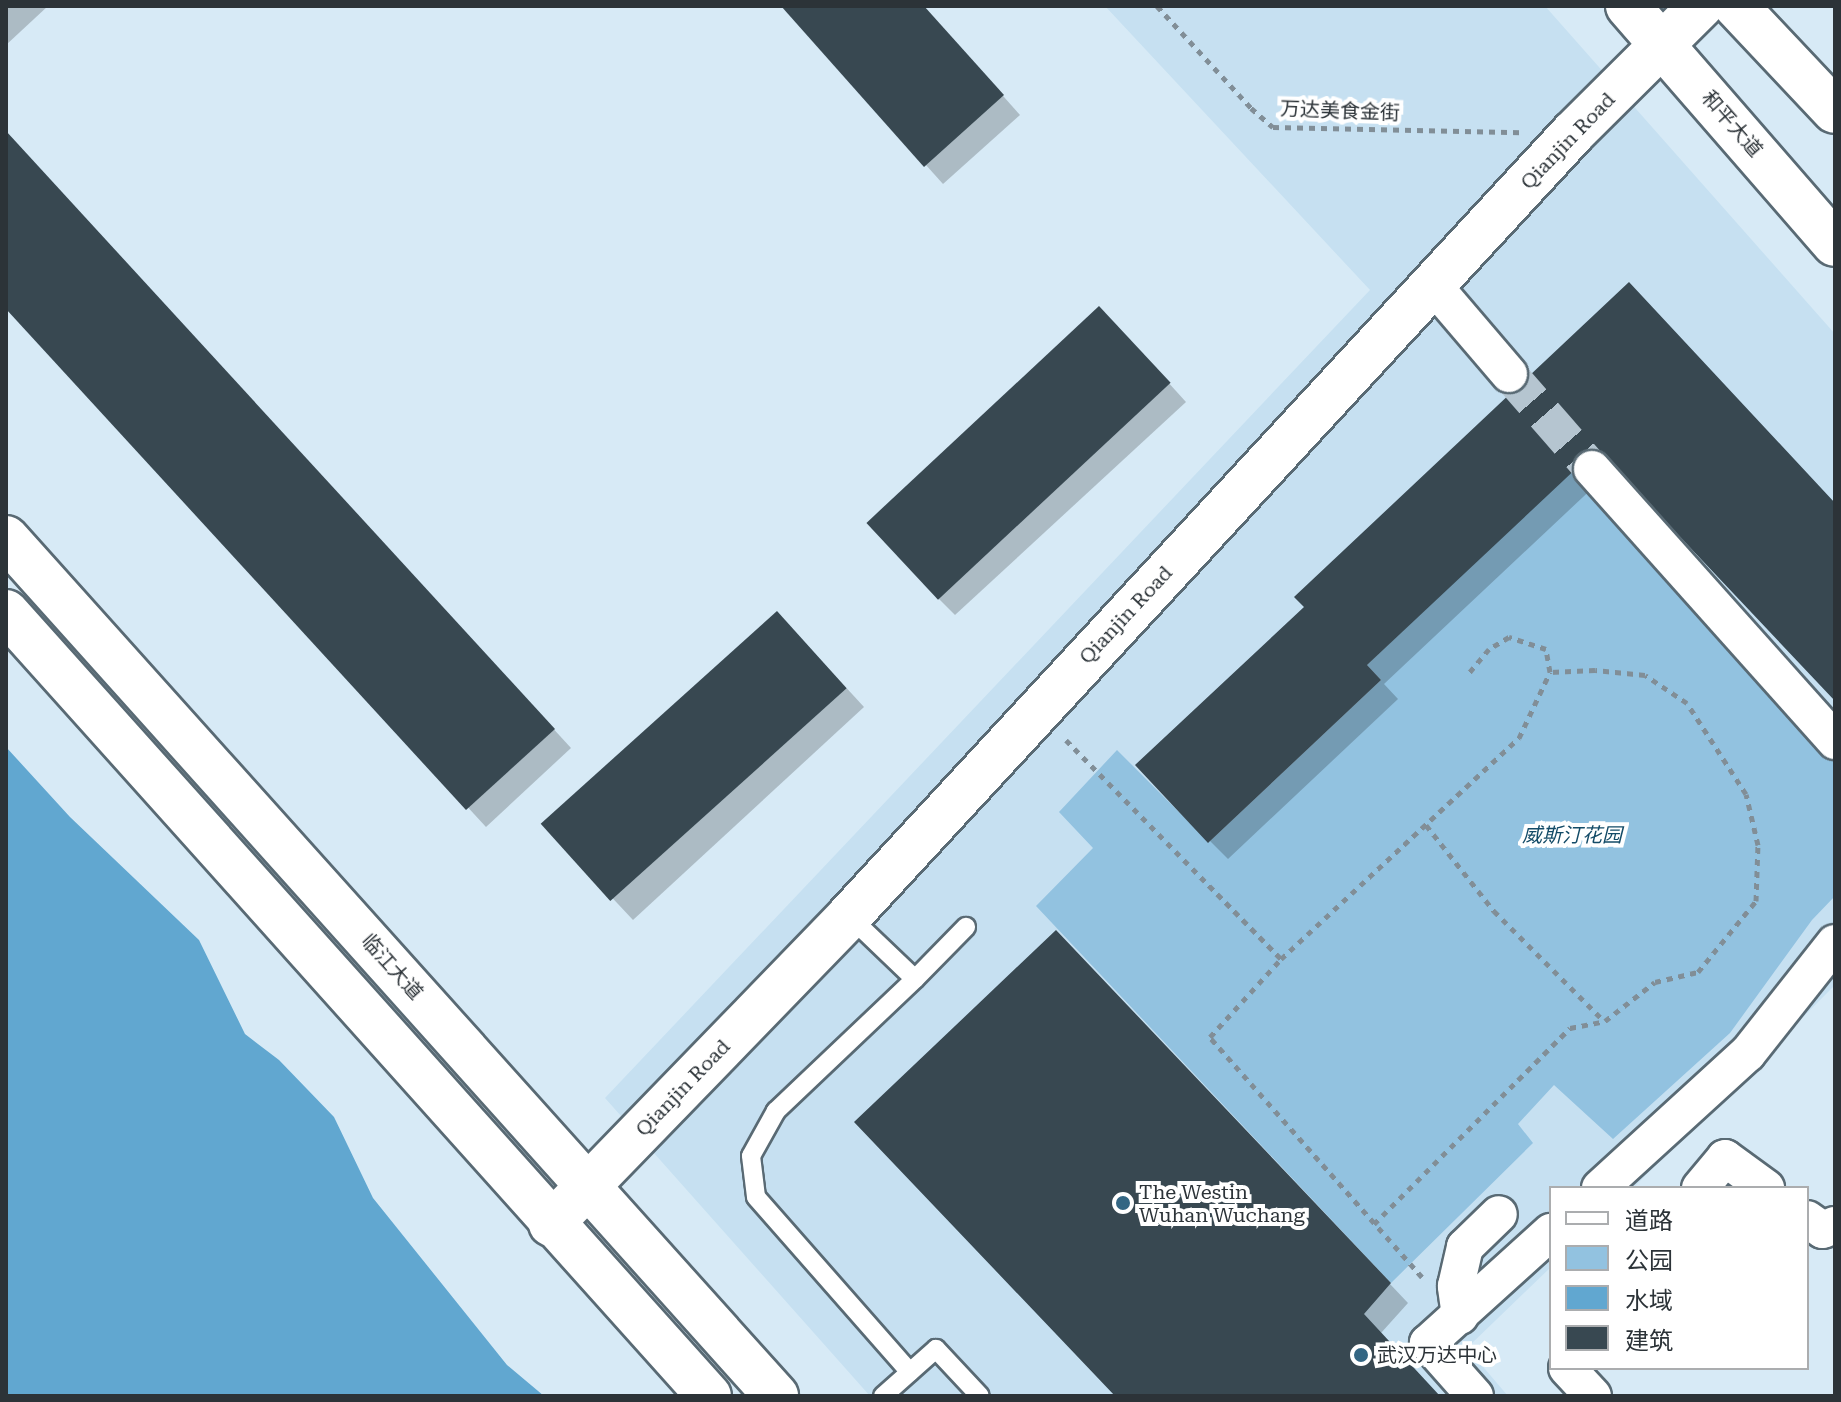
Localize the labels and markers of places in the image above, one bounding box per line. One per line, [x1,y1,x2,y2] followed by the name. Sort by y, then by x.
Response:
[1139,1180,1305,1227] place label: The Westin Wuhan Wuchang
[1114,1194,1132,1212] marker: The Westin Wuhan Wuchang
[1377,1343,1497,1367] place label: 武汉万达中心
[1352,1346,1370,1364] marker: 武汉万达中心

